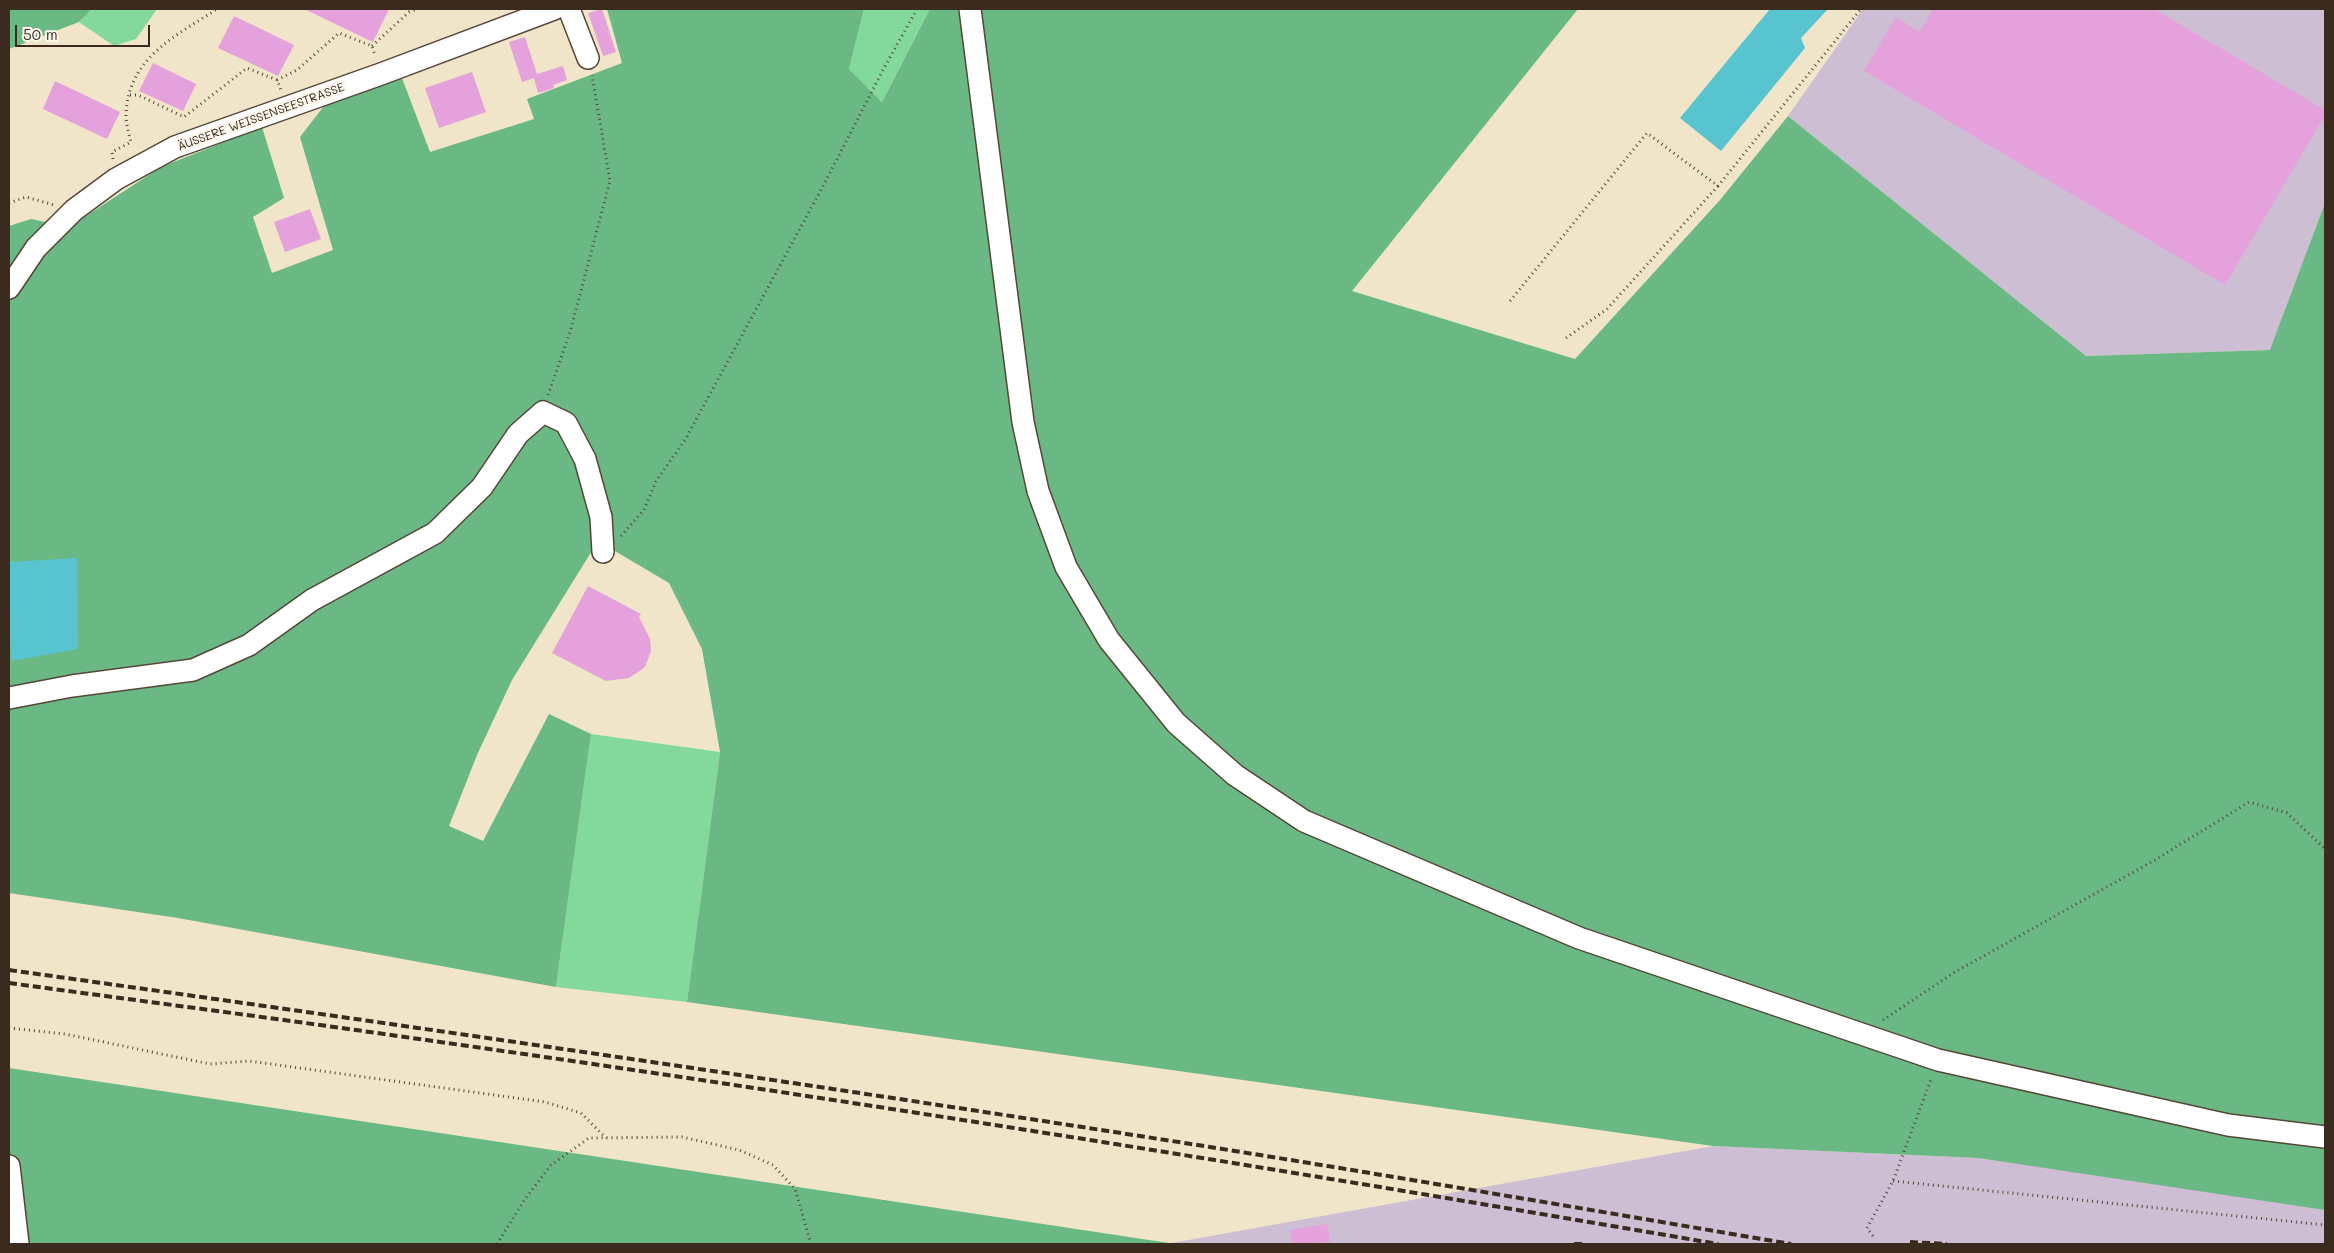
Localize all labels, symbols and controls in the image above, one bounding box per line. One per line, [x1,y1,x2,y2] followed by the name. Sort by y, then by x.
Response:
[18,15,152,47] scale bar
[23,24,58,44] text: 50 m
[176,80,346,154] street label: ÄUSSERE WEISSENSEESTRASSE

